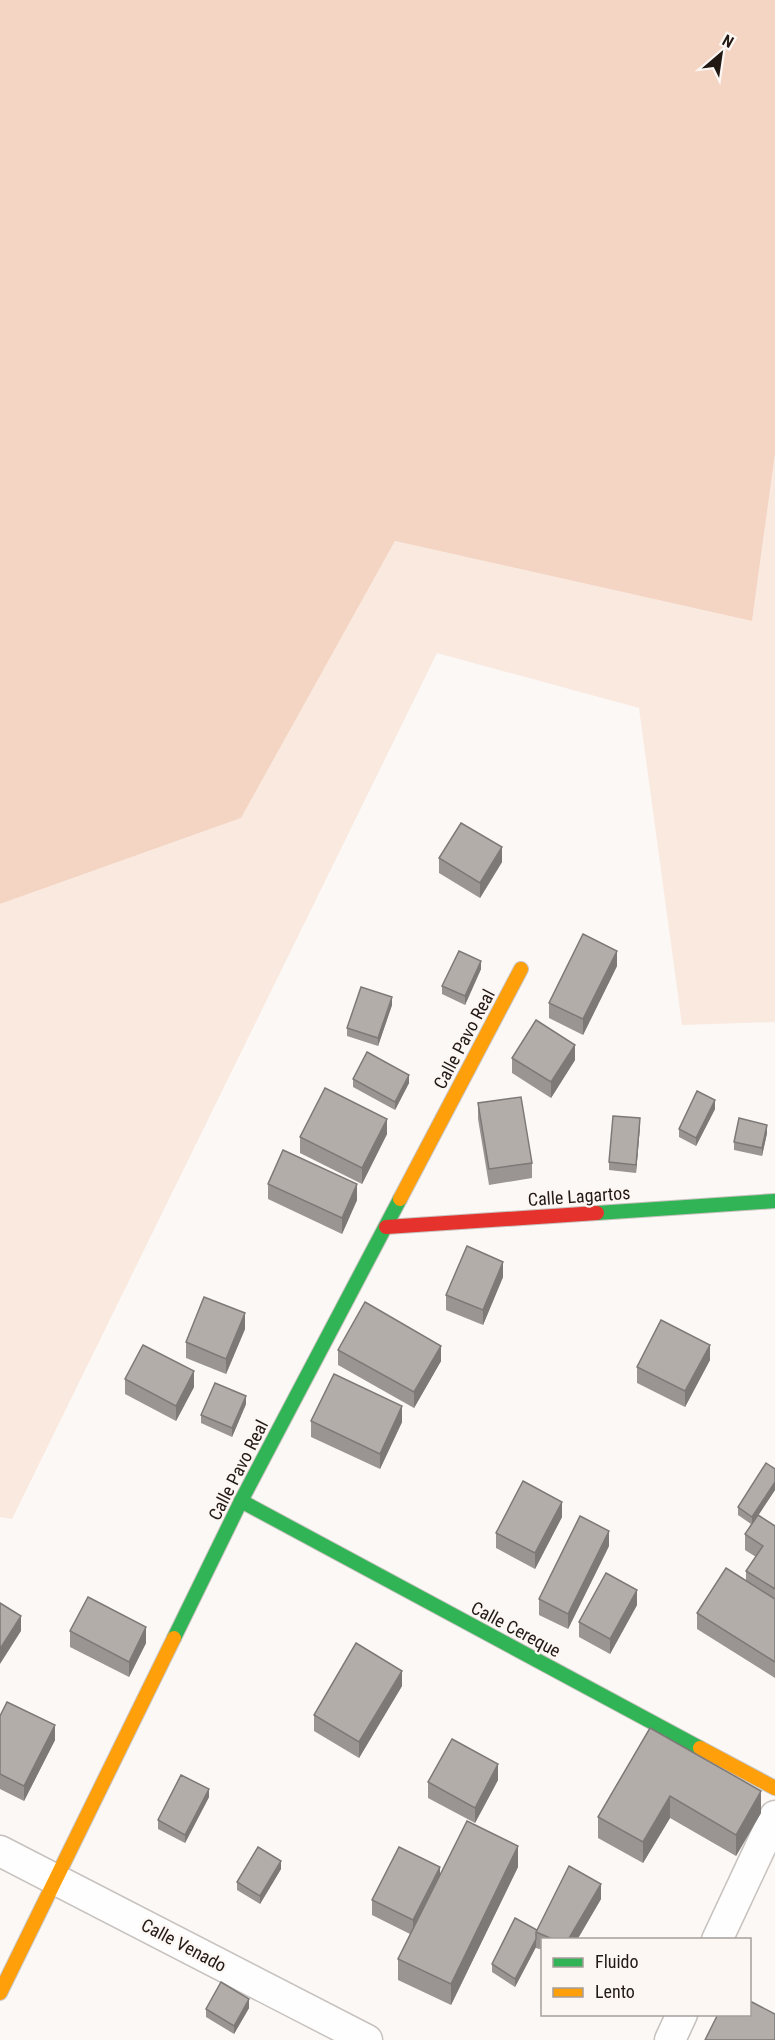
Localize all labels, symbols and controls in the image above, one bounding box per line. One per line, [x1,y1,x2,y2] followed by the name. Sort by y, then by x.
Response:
[691,24,751,84] north arrow
[719,31,737,52] text: N
[429,986,499,1092] street label: Calle Pavo Real
[527,1182,631,1210] street label: Calle Lagartos
[204,1416,272,1524] street label: Calle Pavo Real
[468,1597,564,1661] street label: Calle Cereque
[138,1914,230,1976] street label: Calle Venado
[541,1938,751,2016] legend
[595,1951,639,1972] text: Fluido
[595,1981,635,2002] text: Lento

